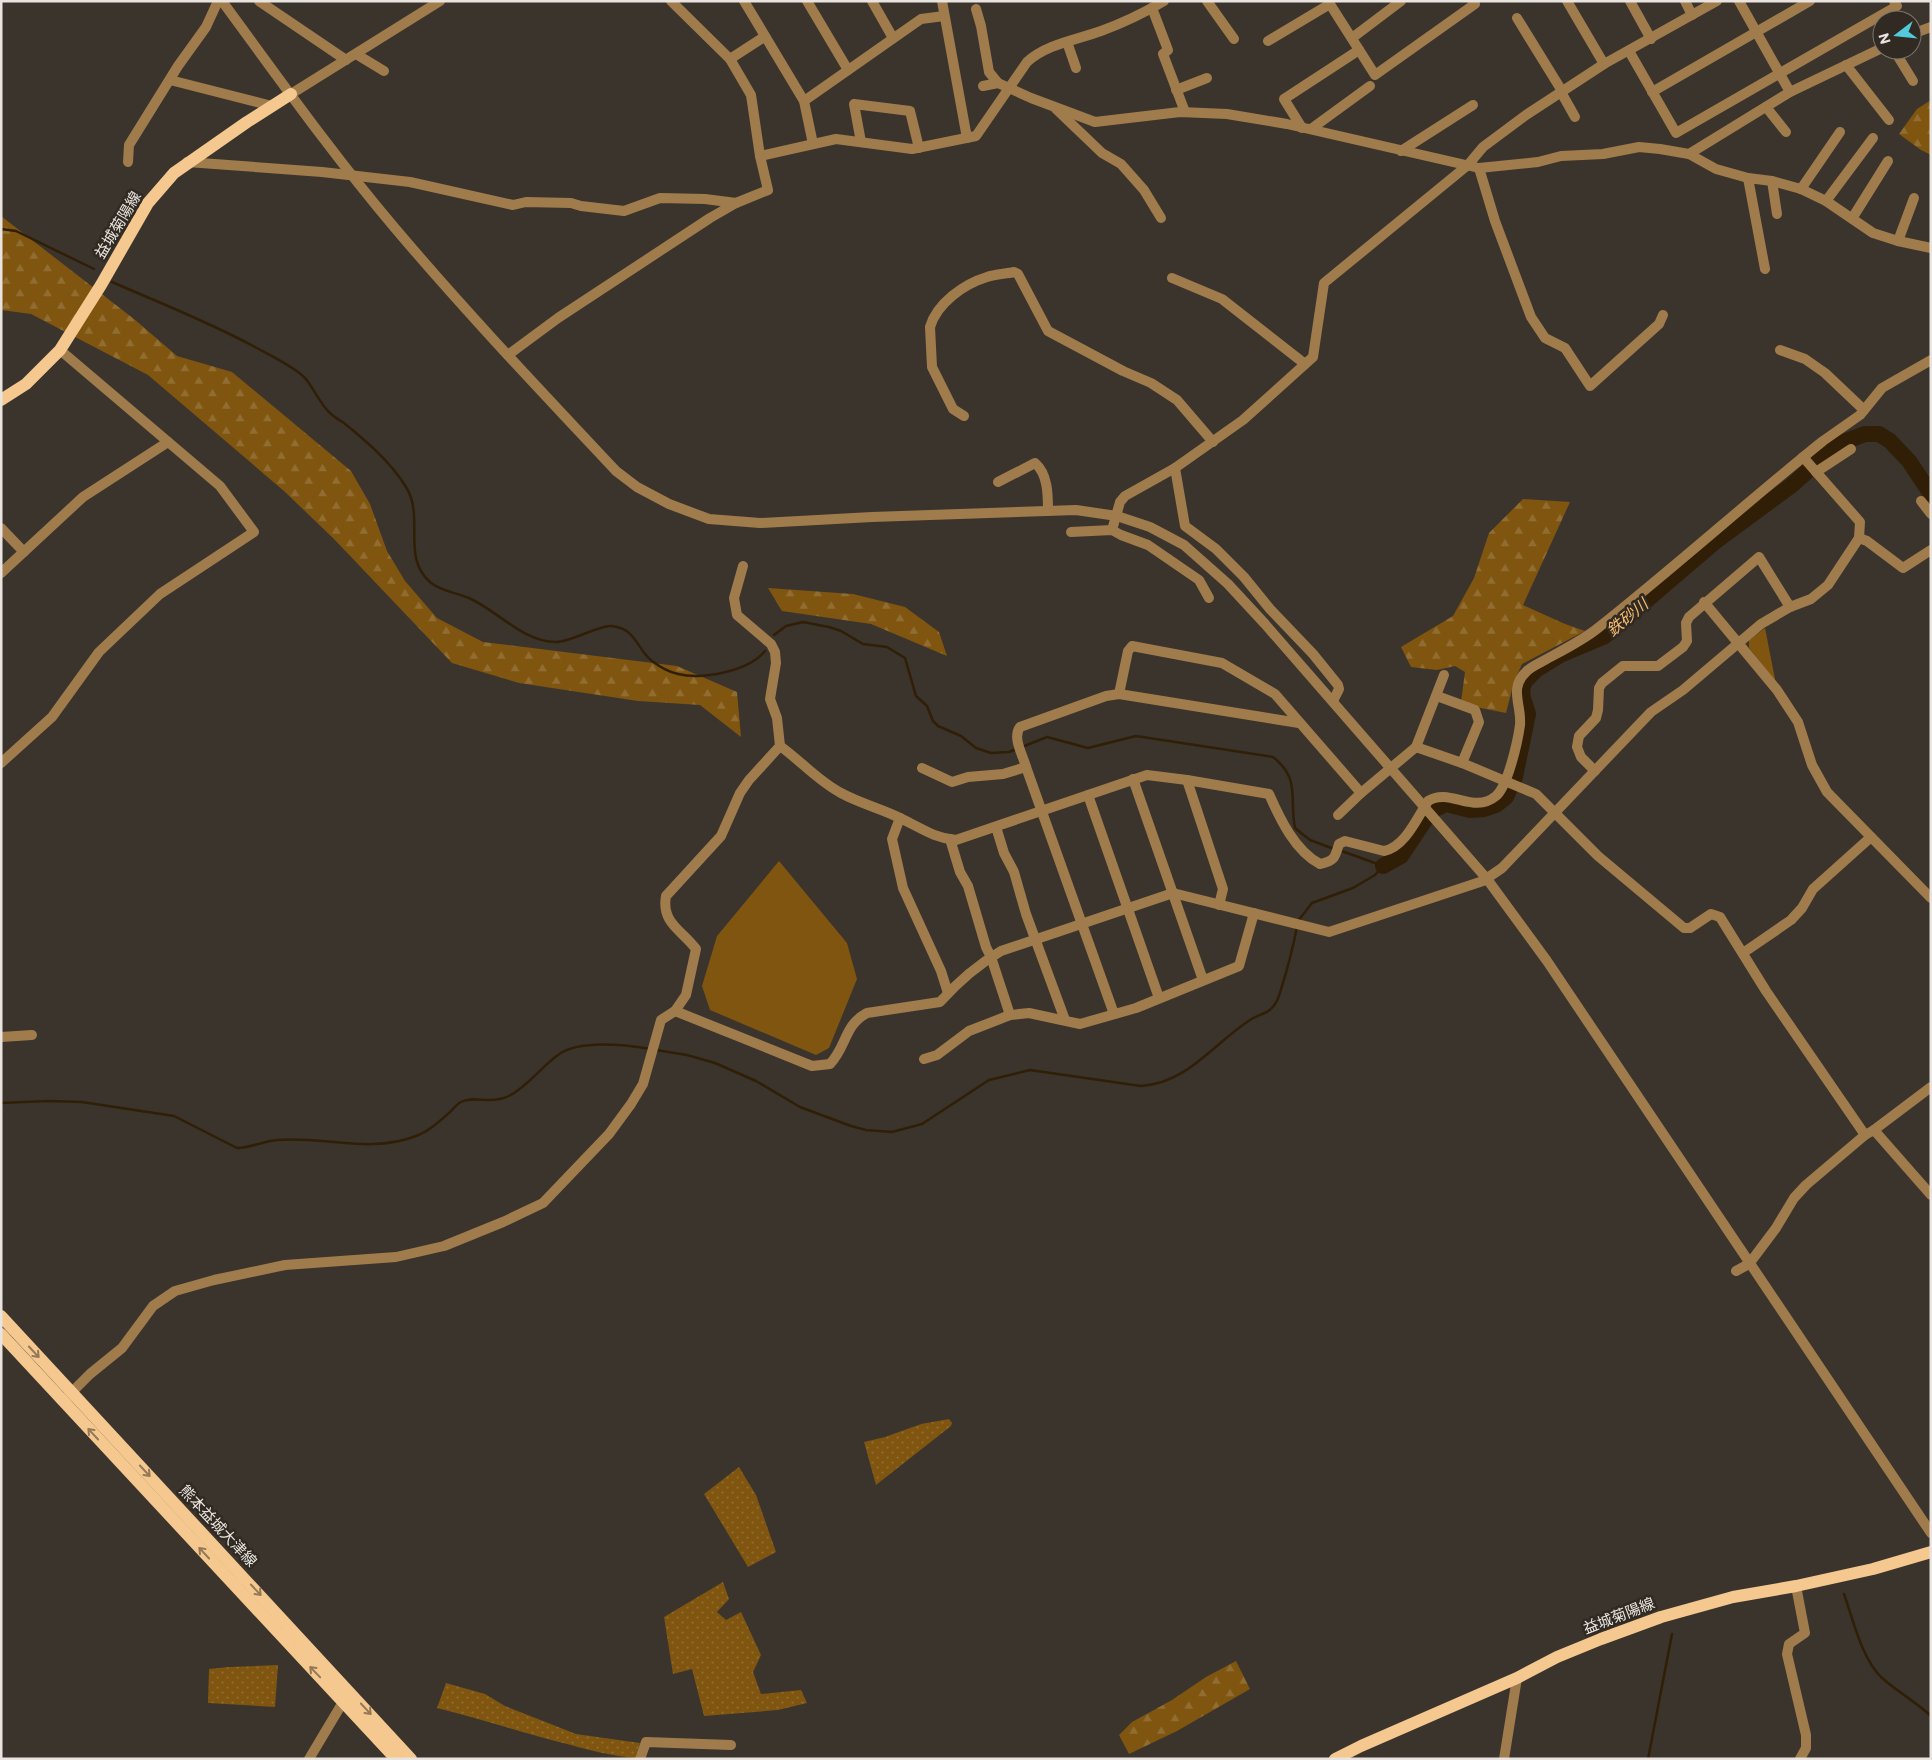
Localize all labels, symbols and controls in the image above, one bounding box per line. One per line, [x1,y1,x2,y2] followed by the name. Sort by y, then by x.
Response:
[1872,10,1922,60] north arrow
[1874,31,1894,46] text: N
[90,188,144,261] street label: 益城菊陽線
[1602,593,1653,639] water label: 鉄砂川
[28,1346,40,1359] one-way arrow
[87,1428,99,1440] one-way arrow
[139,1465,151,1478] one-way arrow
[176,1481,261,1570] street label: 熊本益城大津線
[198,1547,210,1559] one-way arrow
[250,1584,262,1596] one-way arrow
[1580,1593,1657,1637] street label: 益城菊陽線
[309,1666,321,1678] one-way arrow
[360,1703,372,1716] one-way arrow

